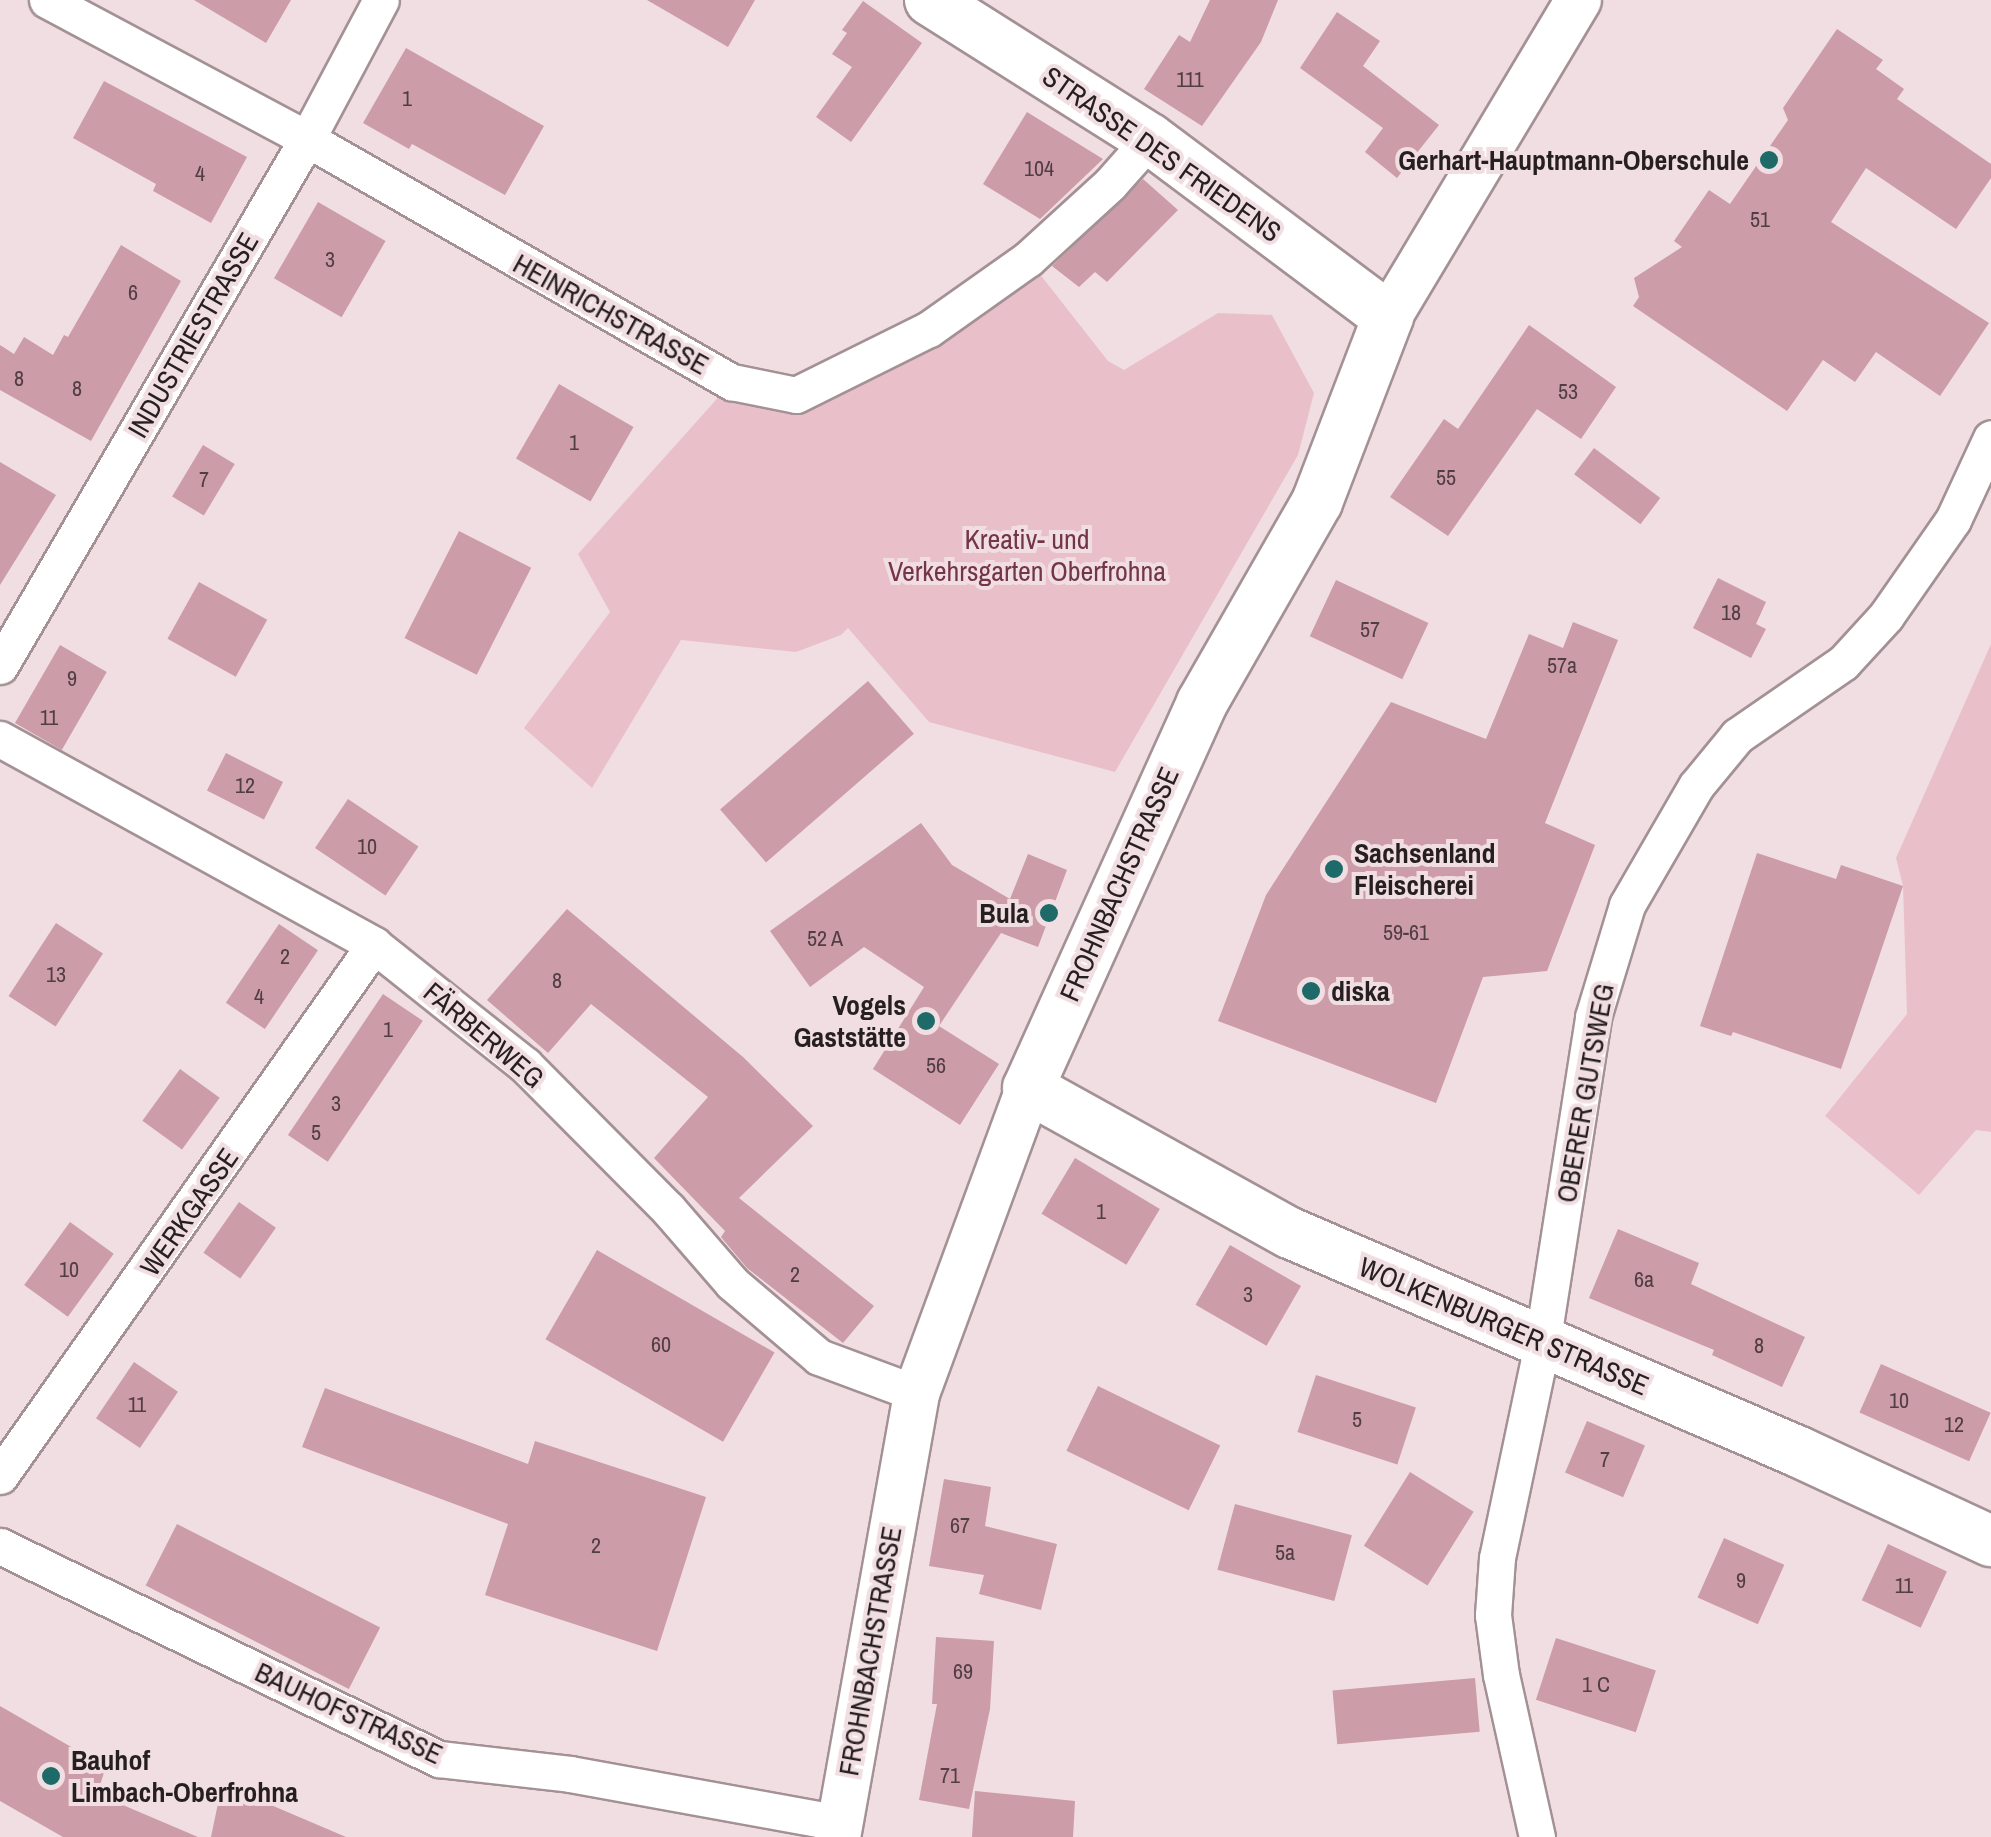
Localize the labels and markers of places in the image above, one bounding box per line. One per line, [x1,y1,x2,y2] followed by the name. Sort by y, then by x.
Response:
[1398,143,1749,177] place label: Gerhart-Hauptmann-Oberschule
[1758,149,1780,171] marker: Gerhart-Hauptmann-Oberschule
[1354,836,1496,902] place label: Sachsenland Fleischerei
[1323,858,1345,880] marker: Sachsenland Fleischerei
[979,896,1029,930] place label: Bula
[1038,902,1060,924] marker: Bula
[1331,974,1390,1008] place label: diska
[1300,980,1322,1002] marker: diska
[794,988,906,1054] place label: Vogels Gaststätte
[915,1010,937,1032] marker: Vogels Gaststätte
[71,1743,298,1809] place label: Bauhof Limbach-Oberfrohna
[40,1765,62,1787] marker: Bauhof Limbach-Oberfrohna

